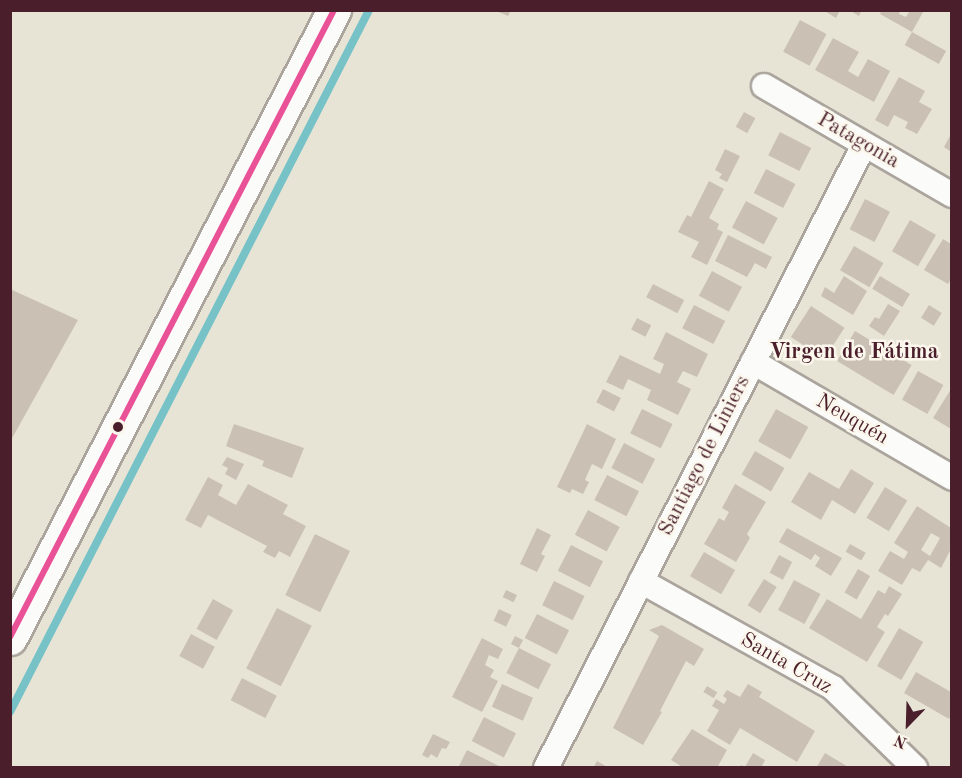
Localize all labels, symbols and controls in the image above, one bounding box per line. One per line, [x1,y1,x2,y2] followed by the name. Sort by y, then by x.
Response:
[812,107,904,175] street label: Patagonia
[769,340,939,366] district label: Virgen de Fátima
[654,372,756,540] street label: Santiago de Liniers
[811,389,893,451] street label: Neuquén
[112,421,124,433] unlabelled marker
[736,628,836,700] street label: Santa Cruz
[878,694,938,754] north arrow
[892,731,910,750] text: N

